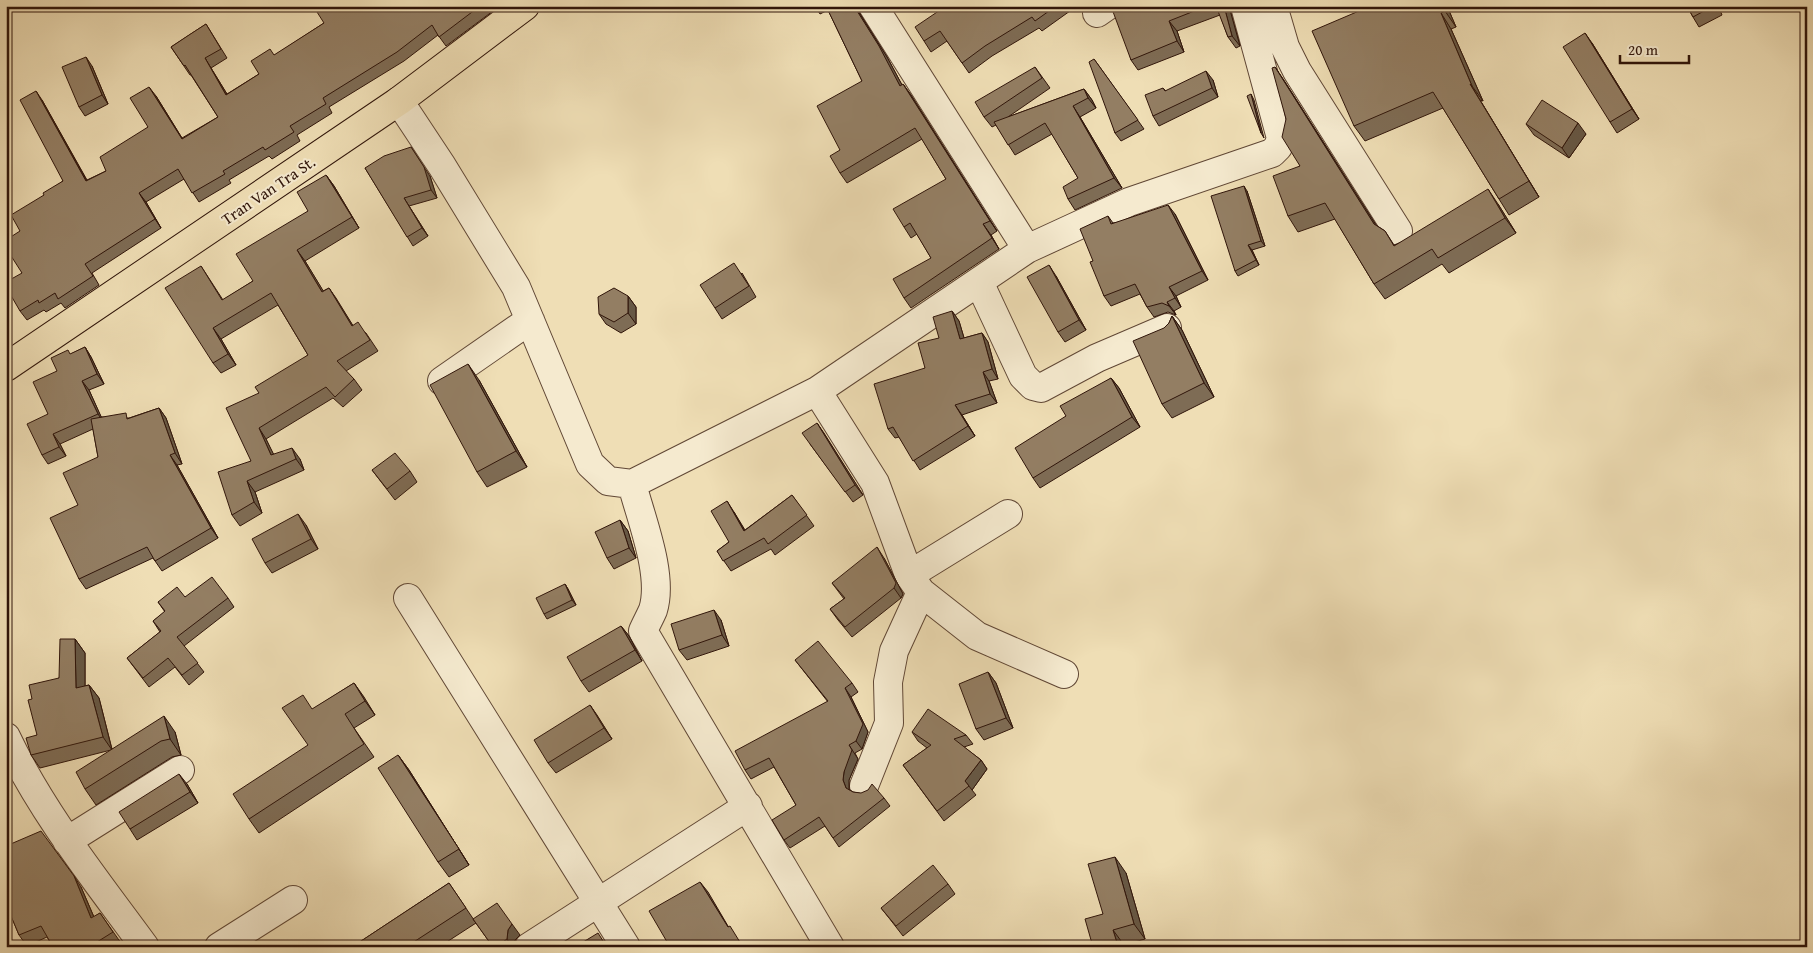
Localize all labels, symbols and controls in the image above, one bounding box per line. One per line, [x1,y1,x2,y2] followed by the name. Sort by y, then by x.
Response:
[1620,32,1689,64] scale bar
[1628,39,1659,60] text: 20 m
[216,150,320,230] street label: Tran Van Tra St.

